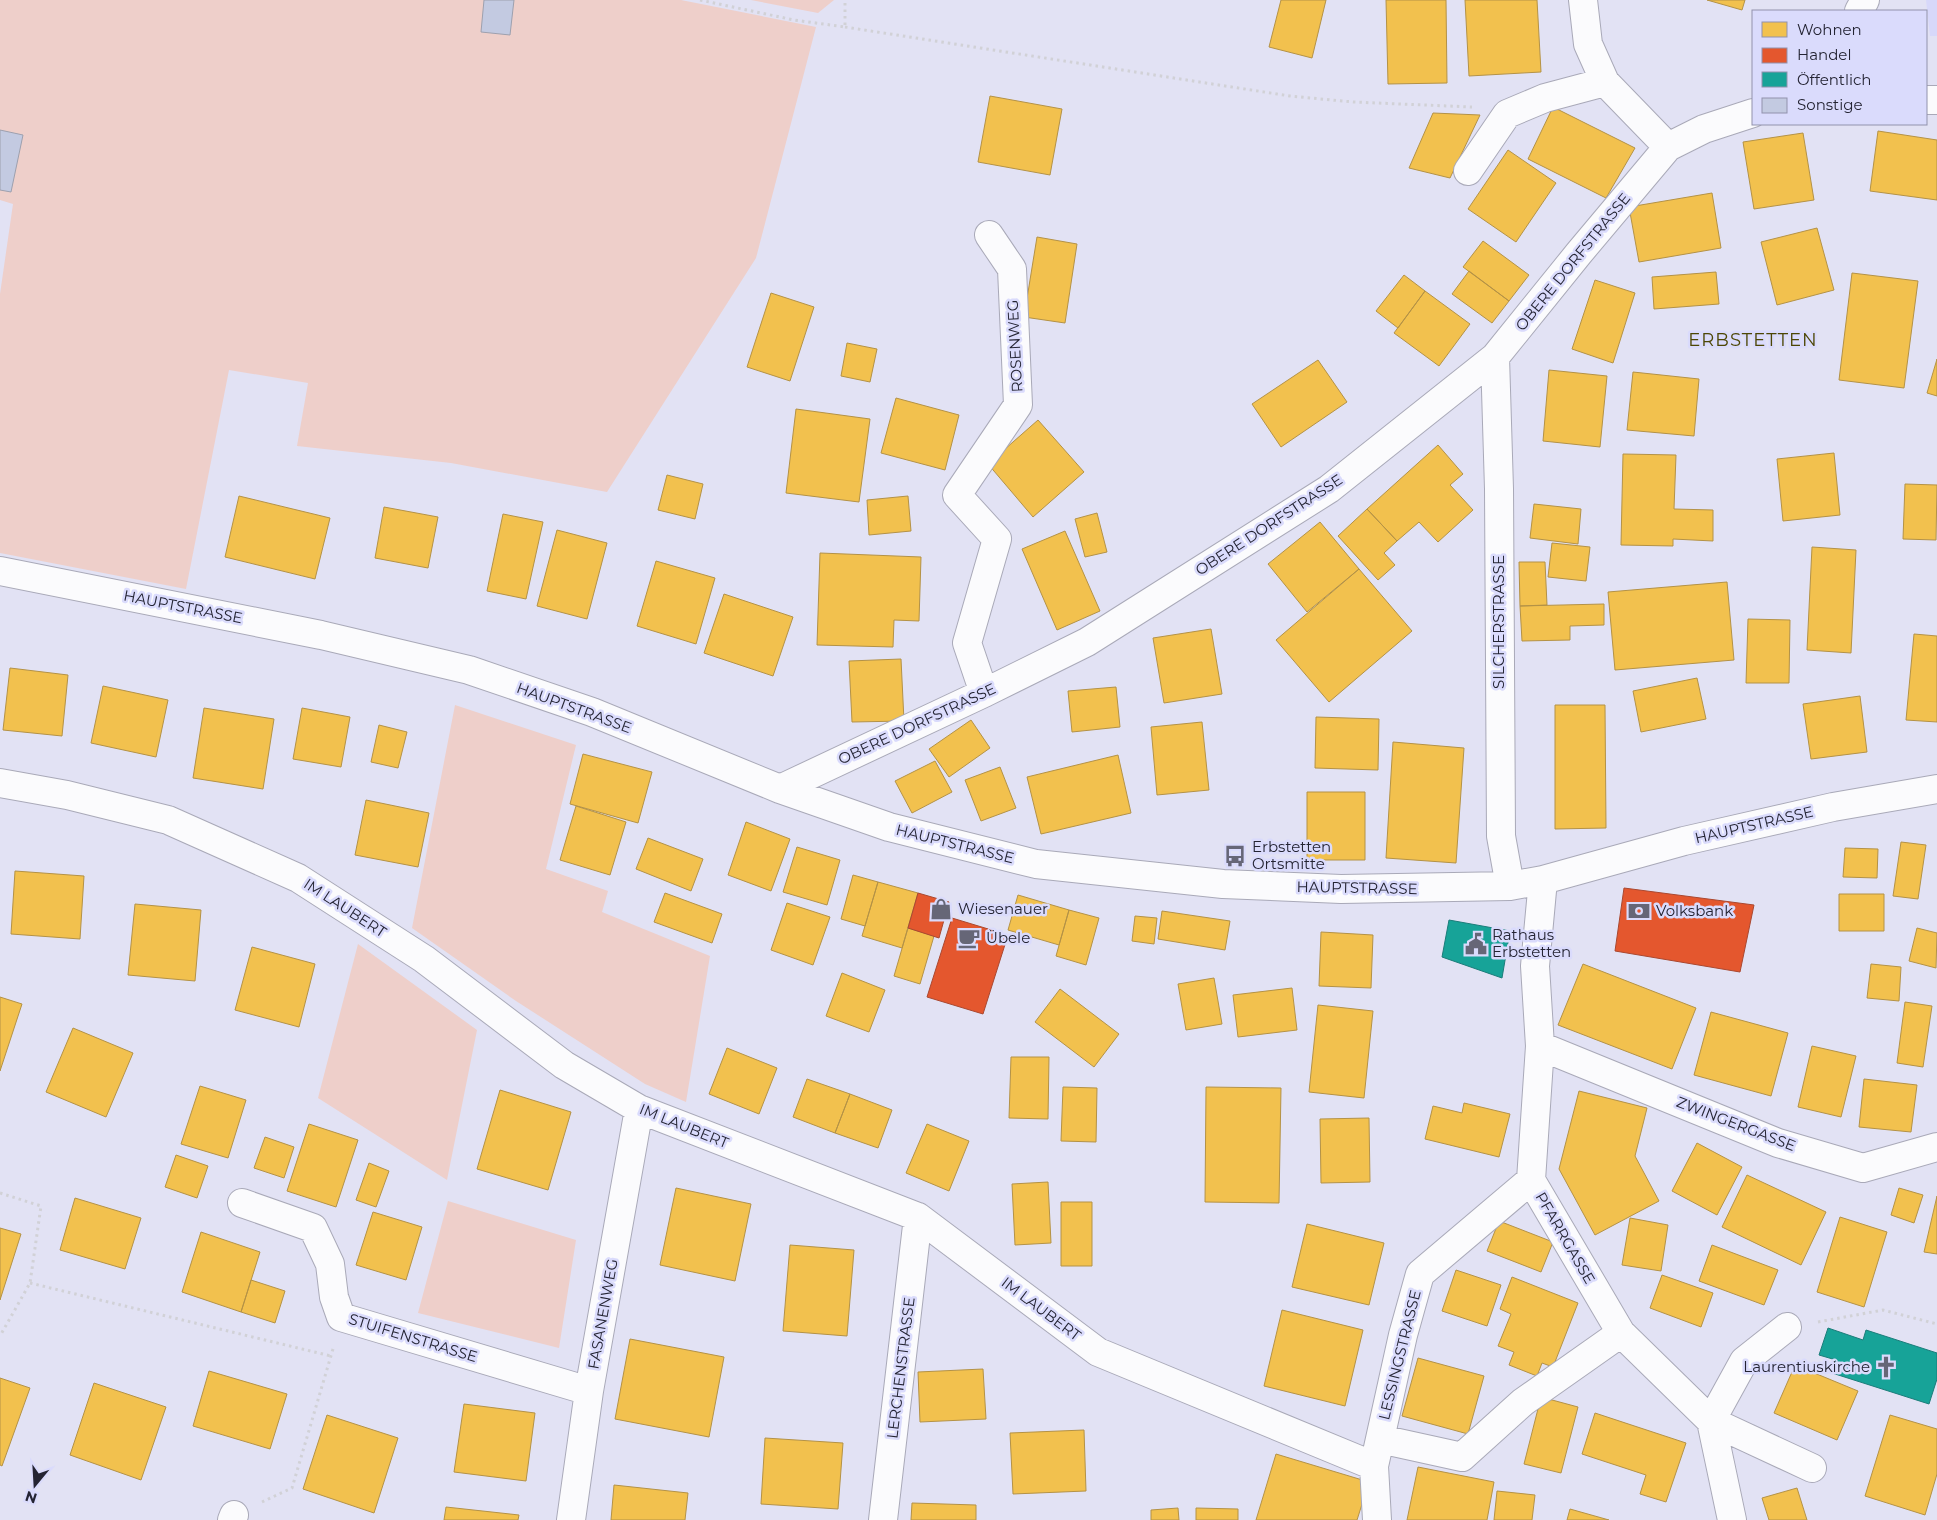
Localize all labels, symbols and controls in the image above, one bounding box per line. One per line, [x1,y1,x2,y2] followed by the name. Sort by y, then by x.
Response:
[1752,10,1927,125] legend
[1797,20,1862,39] text: Wohnen
[1797,45,1851,64] text: Handel
[1797,70,1871,89] text: Öffentlich
[1797,95,1863,114] text: Sonstige
[1511,189,1634,334] street label: OBERE DORFSTRASSE
[1003,299,1026,393] street label: ROSENWEG
[1688,329,1818,351] district label: ERBSTETTEN
[1192,470,1346,579] street label: OBERE DORFSTRASSE
[1489,555,1508,689] street label: SILCHERSTRASSE
[122,586,244,627] street label: HAUPTSTRASSE
[514,678,634,737] street label: HAUPTSTRASSE
[835,679,999,768] street label: OBERE DORFSTRASSE
[1693,802,1815,847] street label: HAUPTSTRASSE
[894,820,1016,867] street label: HAUPTSTRASSE
[1252,837,1331,873] place label: Erbstetten Ortsmitte
[1222,843,1248,869] bus stop icon: Erbstetten Ortsmitte
[300,874,390,942] street label: IM LAUBERT
[1296,877,1418,898] street label: HAUPTSTRASSE
[928,896,954,922] shop icon: Wiesenauer
[1626,898,1652,924] bank icon: Volksbank
[958,899,1048,918] place label: Wiesenauer
[1656,901,1733,920] place label: Volksbank
[956,925,982,951] cafe icon: Übele
[1492,925,1571,961] place label: Rathaus Erbstetten
[986,928,1030,947] place label: Übele
[1463,931,1489,957] public building icon: Rathaus Erbstetten
[1674,1092,1799,1155] street label: ZWINGERGASSE
[637,1099,732,1152] street label: IM LAUBERT
[1531,1188,1599,1287] street label: PFARRGASSE
[583,1257,622,1371] street label: FASANENWEG
[998,1273,1085,1345] street label: IM LAUBERT
[1374,1288,1425,1422] street label: LESSINGSTRASSE
[882,1296,919,1440] street label: LERCHENSTRASSE
[347,1309,480,1366] street label: STUIFENSTRASSE
[1873,1354,1899,1380] church icon: Laurentiuskirche
[1743,1357,1870,1376] place label: Laurentiuskirche
[10,1460,60,1510] north arrow
[23,1487,39,1508] text: N

